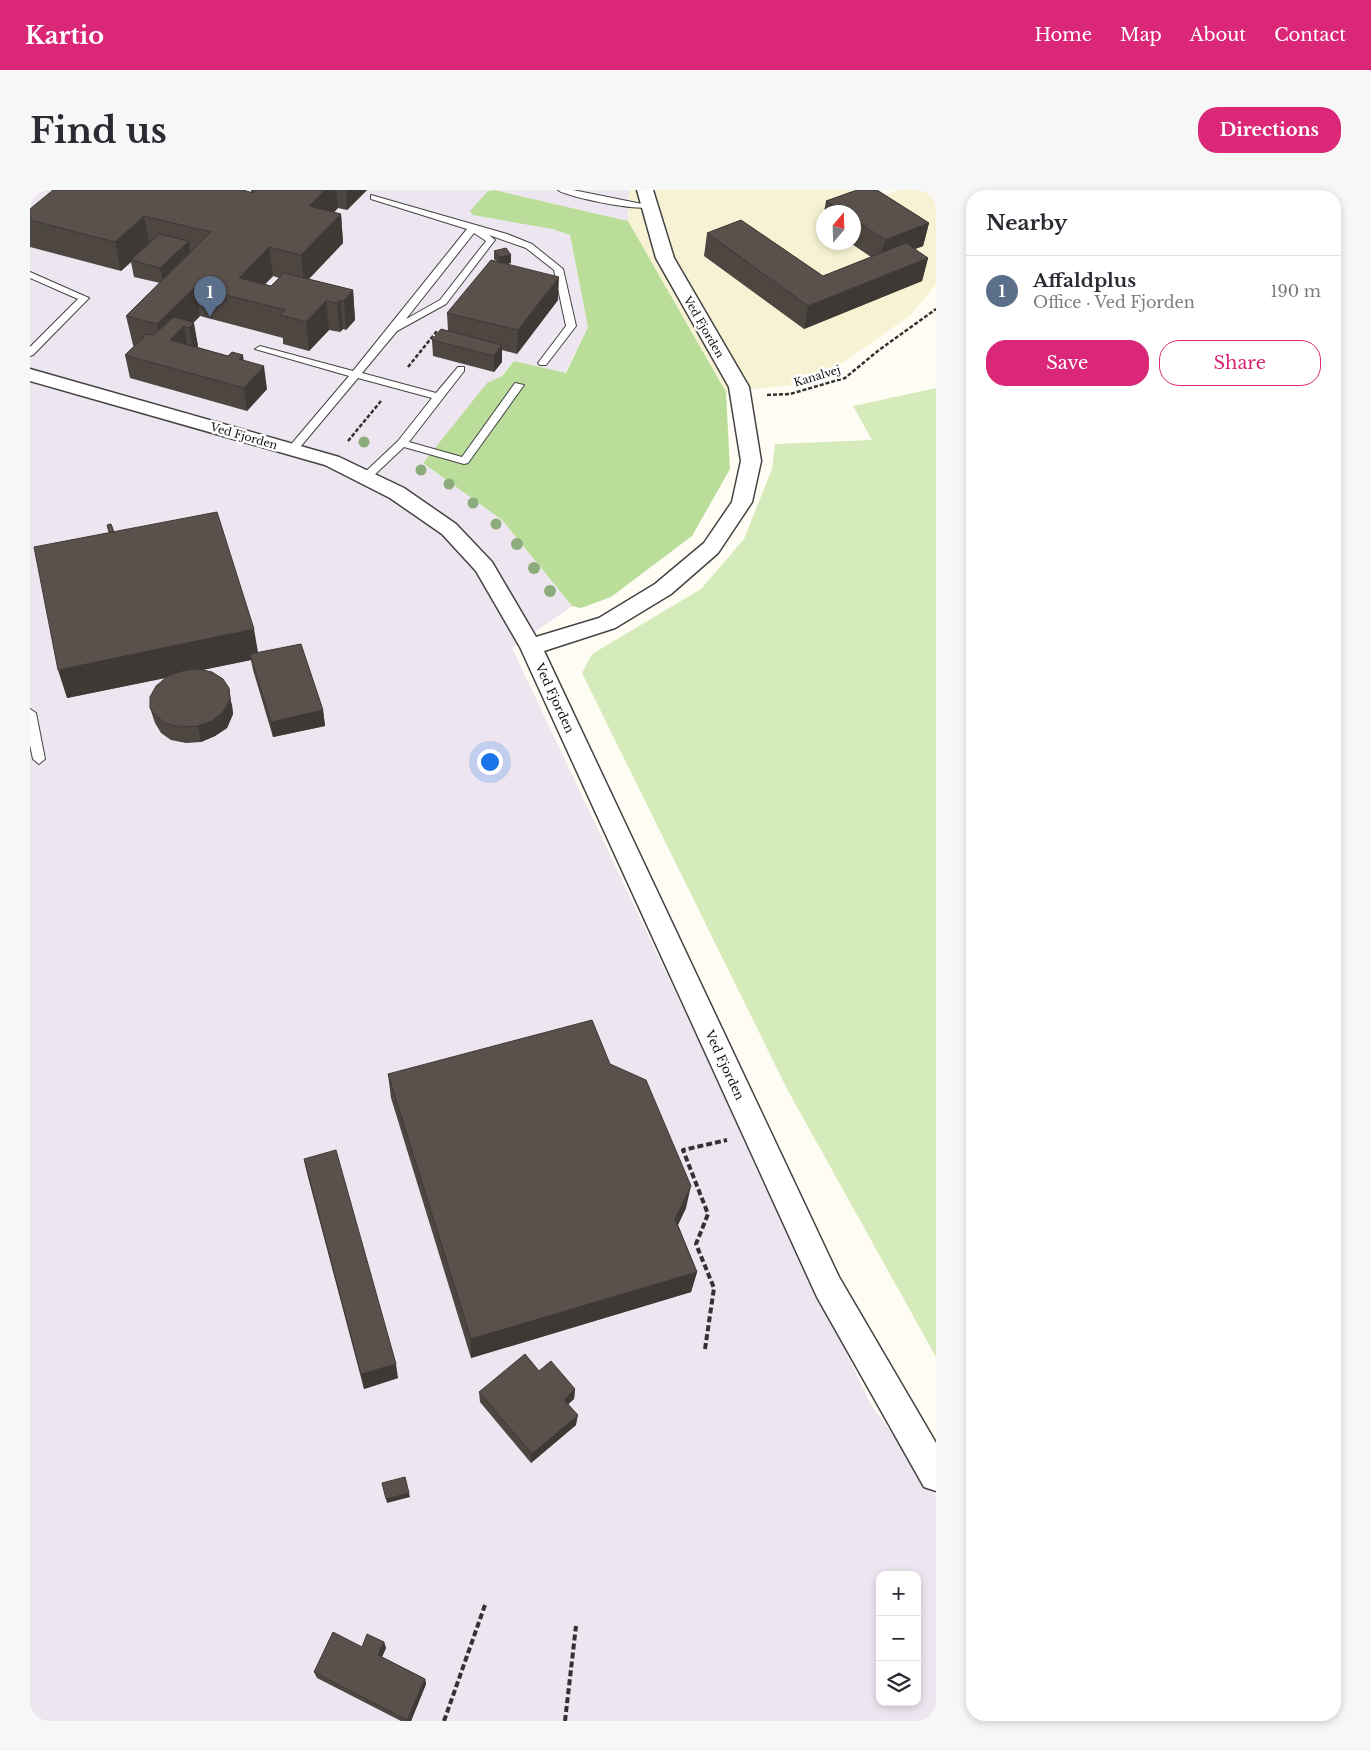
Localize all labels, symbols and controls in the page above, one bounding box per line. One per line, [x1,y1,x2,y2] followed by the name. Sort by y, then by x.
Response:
[25,21,104,50] text: Kartio
[1034,24,1092,46] text: Home
[1120,24,1162,46] text: Map
[1190,24,1246,46] text: About
[1274,24,1346,46] text: Contact
[1198,107,1341,153] button: Directions
[30,109,167,152] text: Find us
[816,205,861,250] north arrow
[986,210,1067,236] text: Nearby
[1033,269,1136,292] text: Affaldplus
[194,276,226,317] pin: 1
[999,281,1005,301] text: 1
[1270,281,1321,301] text: 190 m
[1033,292,1195,312] text: Office · Ved Fjorden
[680,293,728,361] street label: Ved Fjorden
[986,340,1149,386] button: Save
[1159,340,1321,386] button: Share
[792,362,842,390] street label: Kanalvej
[208,419,279,452] street label: Ved Fjorden
[532,660,578,735] street label: Ved Fjorden
[477,749,503,775] your location
[702,1027,748,1102] street label: Ved Fjorden
[876,1571,921,1706] map controls
[876,1571,921,1616] button: +
[876,1616,921,1661] button: −
[876,1661,921,1706] button: layers

